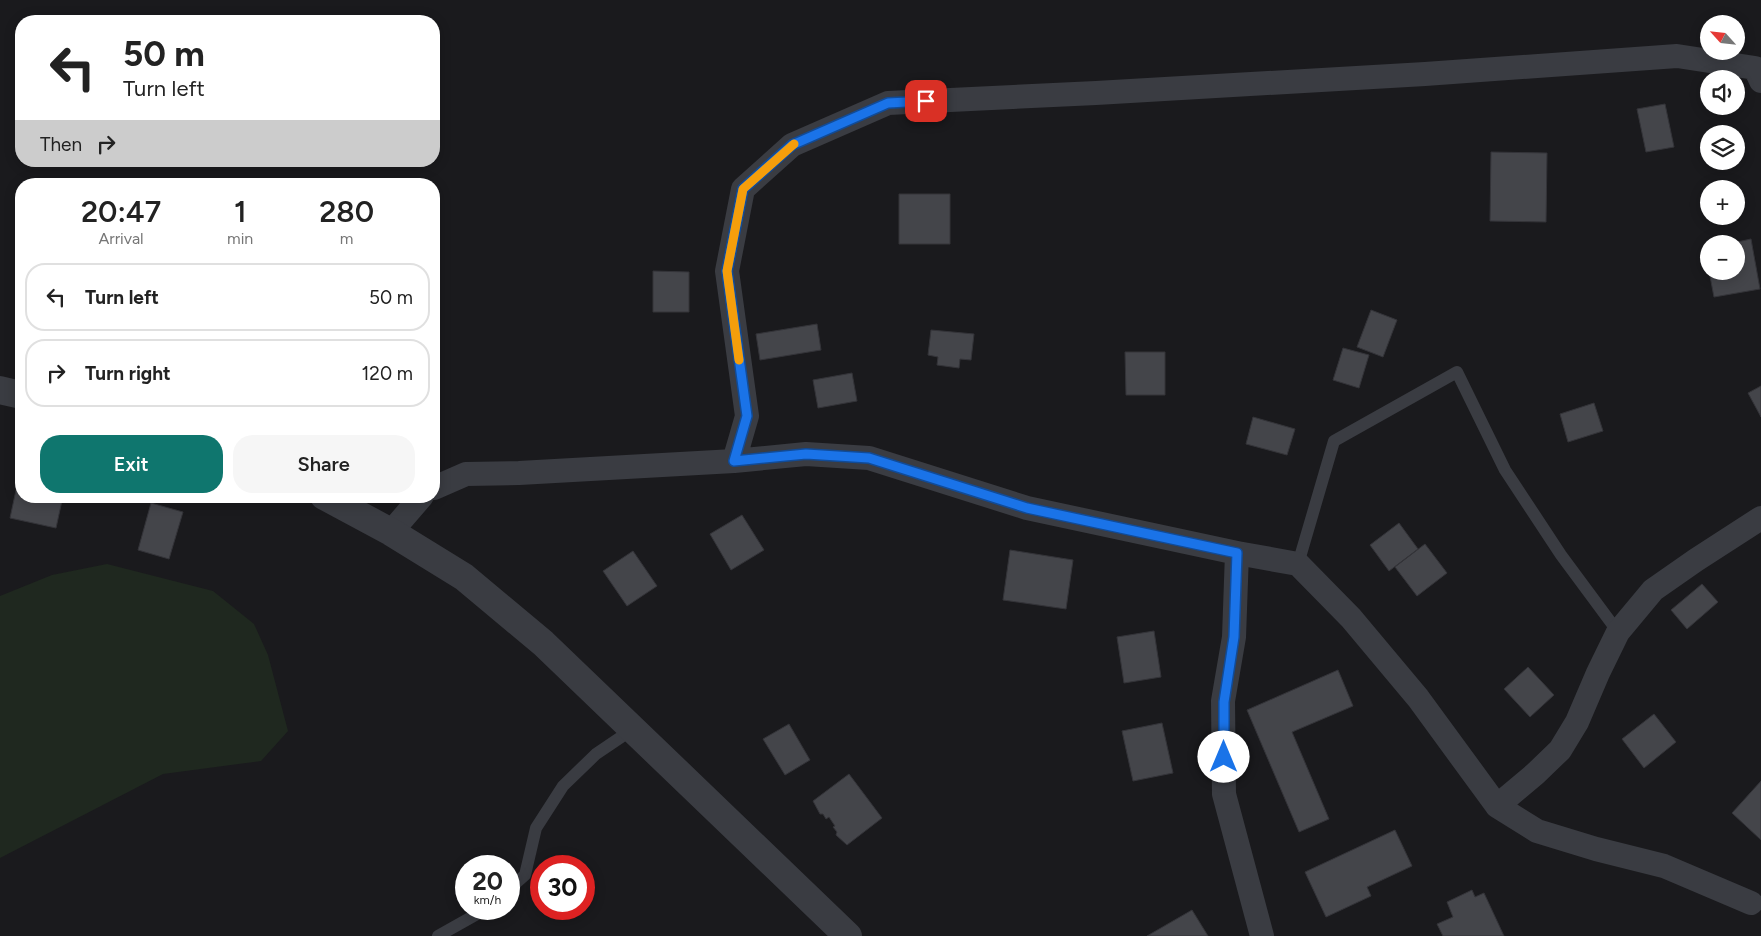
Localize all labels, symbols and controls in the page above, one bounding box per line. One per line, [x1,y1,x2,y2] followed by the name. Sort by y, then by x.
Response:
[1700,15,1745,60] north arrow
[1700,15,1745,280] map controls
[123,33,205,75] text: 50 m
[40,35,105,100] icon: left
[1700,70,1745,115] button: sound
[123,75,205,102] text: Turn left
[905,80,947,122] pin
[912,87,940,115] icon: arrive
[1700,125,1745,170] button: layers
[92,130,120,158] icon: right
[40,133,82,156] text: Then
[1700,180,1745,225] button: +
[81,193,161,230] text: 20:47
[234,193,246,230] text: 1
[319,193,374,230] text: 280
[98,229,144,248] text: Arrival
[227,229,253,248] text: min
[340,229,353,248] text: m
[1700,235,1745,280] button: −
[42,283,70,311] icon: left
[85,286,159,309] text: Turn left
[369,286,413,309] text: 50 m
[42,359,70,387] icon: right
[85,362,171,385] text: Turn right
[361,362,413,385] text: 120 m
[40,435,223,493] button: Exit
[233,435,415,493] button: Share
[1197,730,1249,782] position arrow
[530,855,595,920] speed limit sign: 30
[472,866,503,896] text: 20
[474,893,501,907] text: km/h

